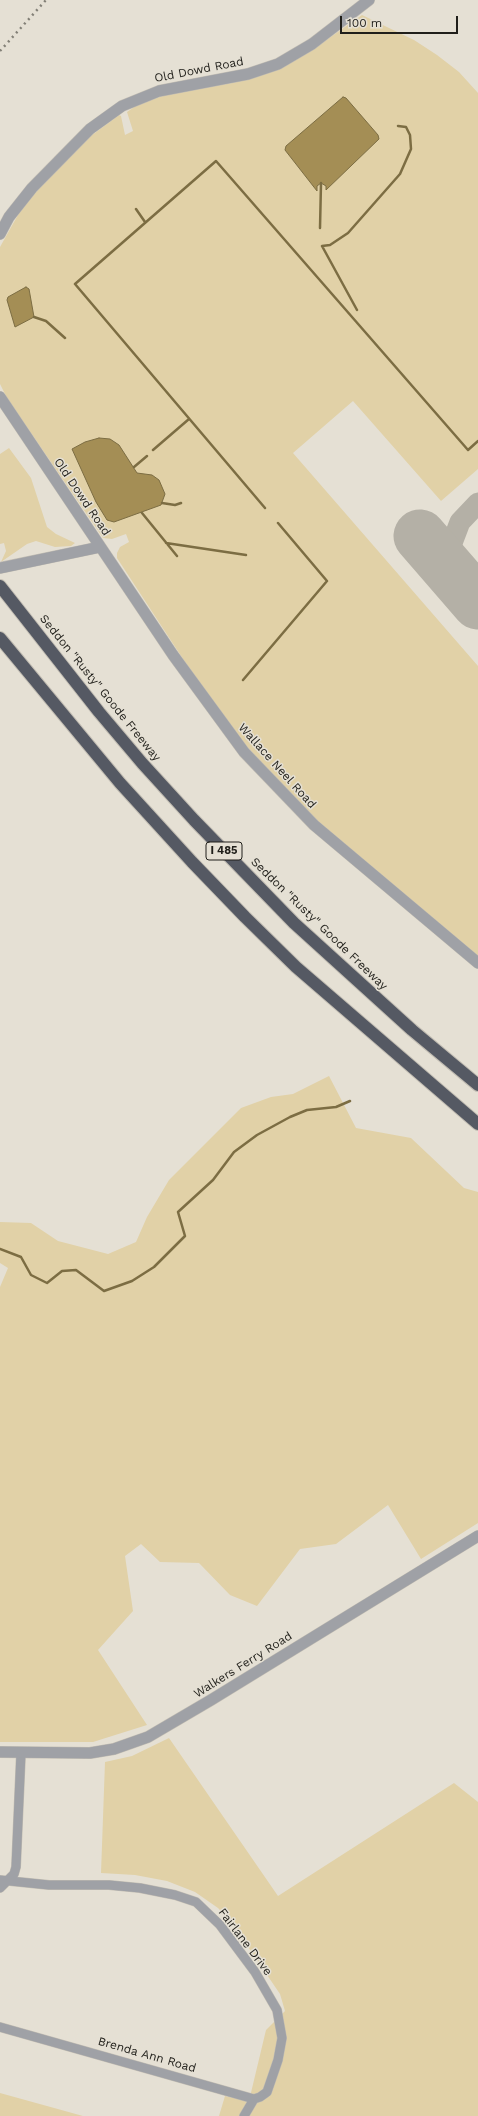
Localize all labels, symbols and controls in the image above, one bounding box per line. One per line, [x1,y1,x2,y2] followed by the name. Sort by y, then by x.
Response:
[342,8,460,34] scale bar
[347,16,382,30] text: 100 m
[153,54,245,86] street label: Old Dowd Road
[51,455,113,539] street label: Old Dowd Road
[36,612,164,764] street label: Seddon "Rusty" Goode Freeway
[235,721,319,811] street label: Wallace Neel Road
[206,842,242,860] road number: I 485
[248,855,390,993] street label: Seddon "Rusty" Goode Freeway
[191,1629,295,1701] street label: Walkers Ferry Road
[215,1906,275,1978] street label: Fairlane Drive
[96,2034,198,2076] street label: Brenda Ann Road

